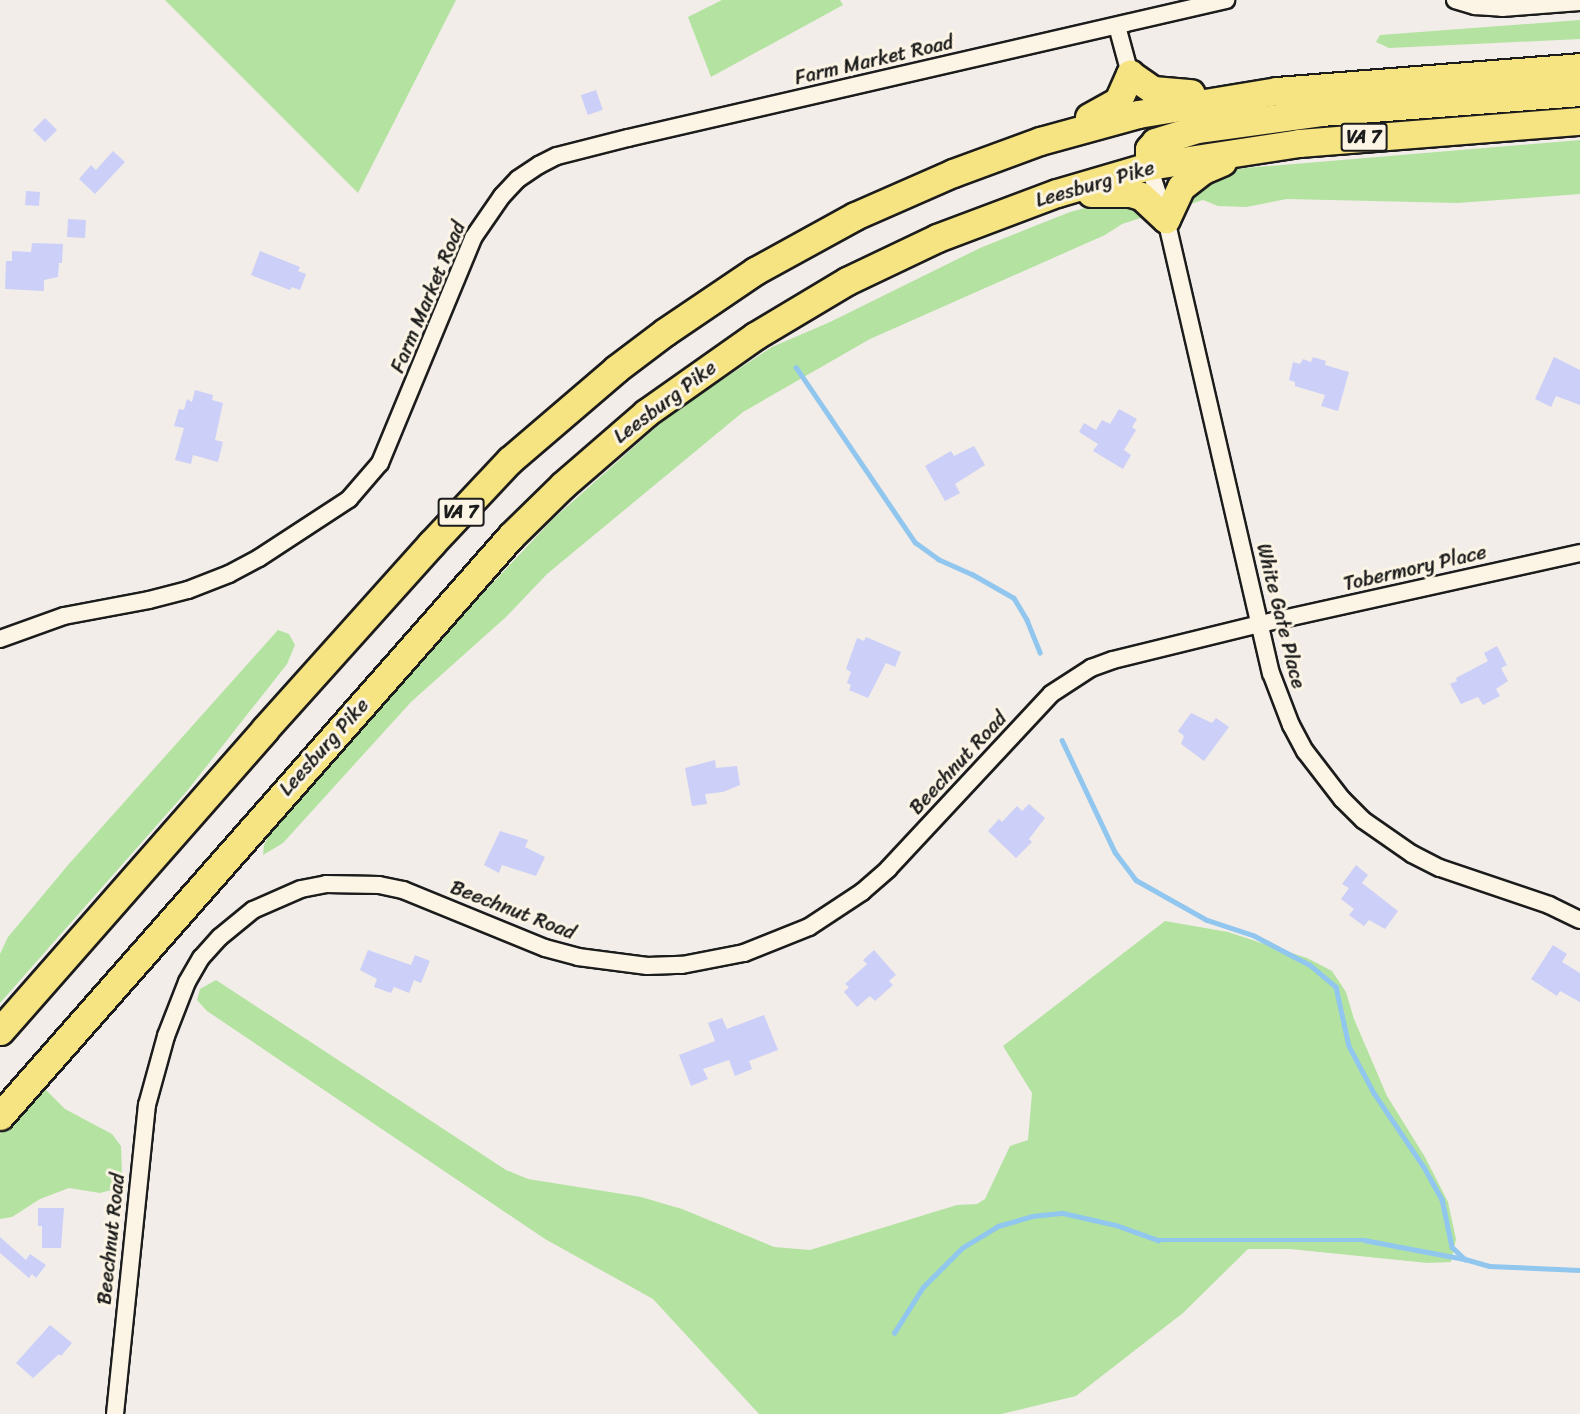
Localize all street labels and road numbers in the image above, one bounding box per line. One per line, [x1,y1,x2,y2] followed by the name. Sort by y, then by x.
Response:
[793,30,955,90] street label: Farm Market Road
[1340,122,1388,152] road number: VA 7
[1033,156,1157,212] street label: Leesburg Pike
[385,218,471,376] street label: Farm Market Road
[609,356,721,448] street label: Leesburg Pike
[437,497,485,527] road number: VA 7
[1251,540,1311,692] street label: White Gate Place
[1341,540,1489,596] street label: Tobermory Place
[274,693,374,801] street label: Leesburg Pike
[904,707,1012,819] street label: Beechnut Road
[447,875,579,945] street label: Beechnut Road
[92,1172,130,1306] street label: Beechnut Road

